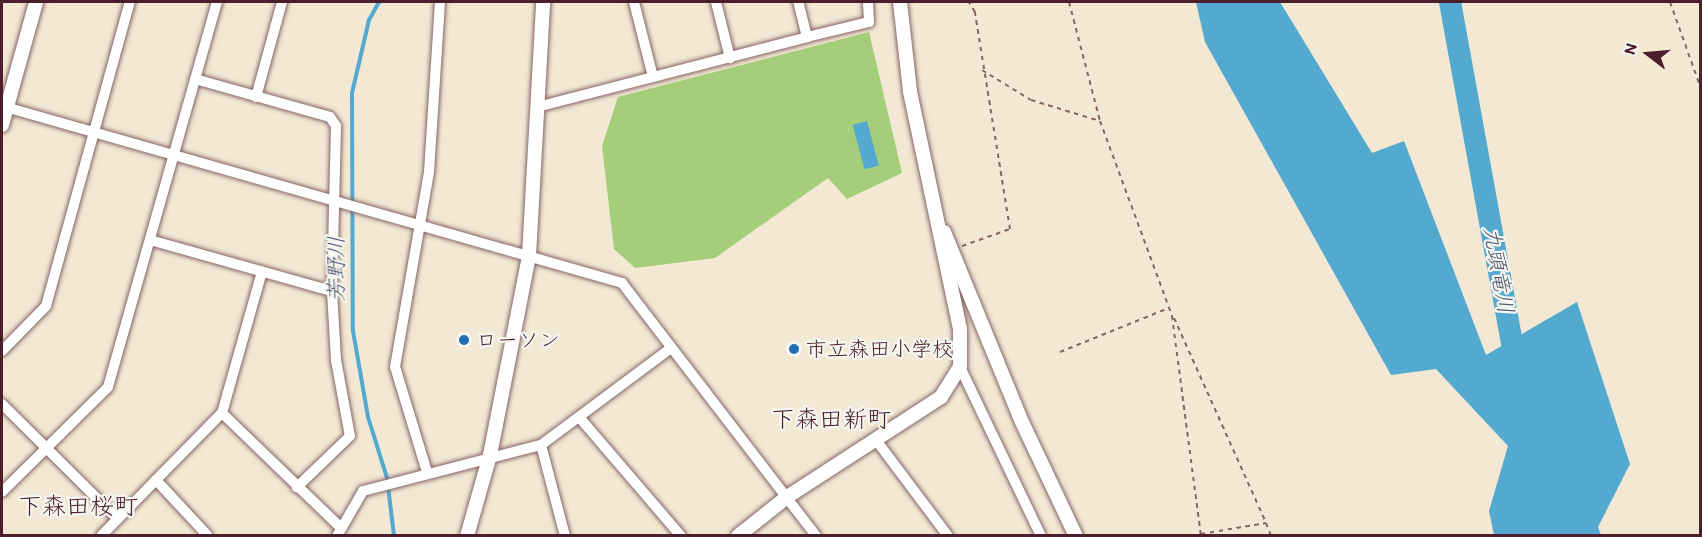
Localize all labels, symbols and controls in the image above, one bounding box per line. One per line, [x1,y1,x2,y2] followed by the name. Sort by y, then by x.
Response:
[1618,24,1678,84] north arrow
[1620,41,1641,57] text: N
[1478,224,1520,316] water label: 九頭竜川
[323,236,349,302] water label: 芳野川
[476,327,560,353] place label: ローソン
[457,333,471,347] marker: ローソン
[806,336,953,362] place label: 市立森田小学校
[787,342,801,356] marker: 市立森田小学校
[771,405,891,433] district label: 下森田新町
[18,492,138,520] district label: 下森田桜町

